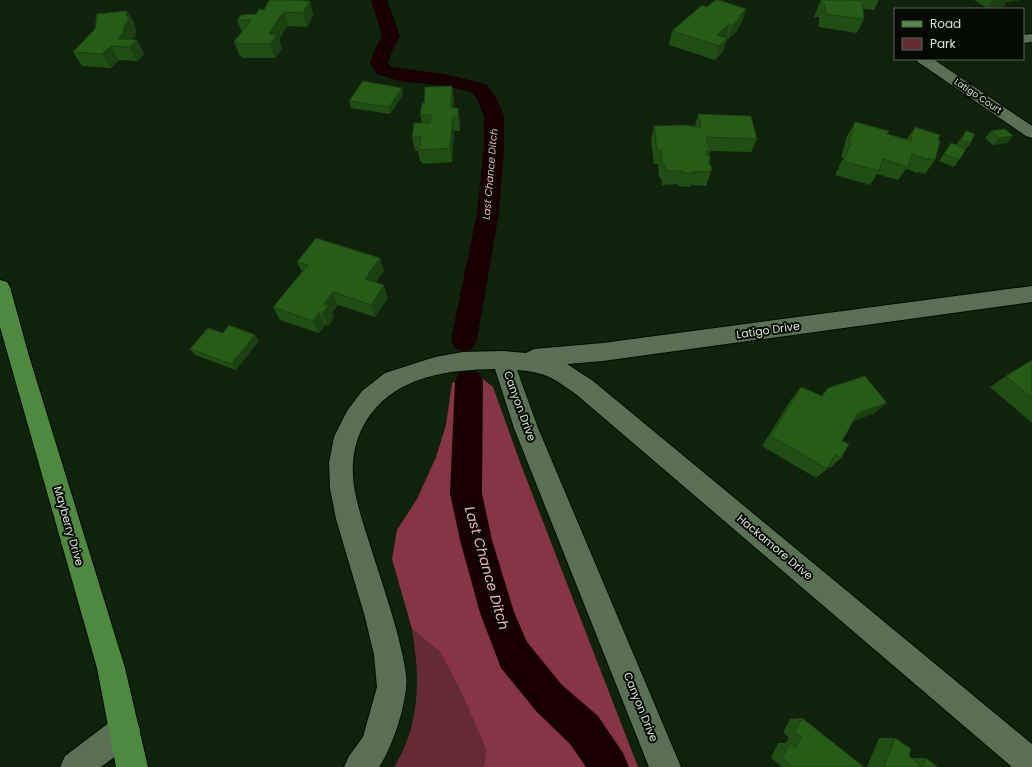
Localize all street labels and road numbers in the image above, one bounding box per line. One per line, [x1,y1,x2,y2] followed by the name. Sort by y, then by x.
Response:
[952,76,1004,116] street label: Latigo Court
[735,318,801,342] street label: Latigo Drive
[500,369,540,444] street label: Canyon Drive
[50,484,88,568] street label: Mayberry Drive
[734,510,817,584] street label: Hackamore Drive
[620,670,662,744] street label: Canyon Drive

